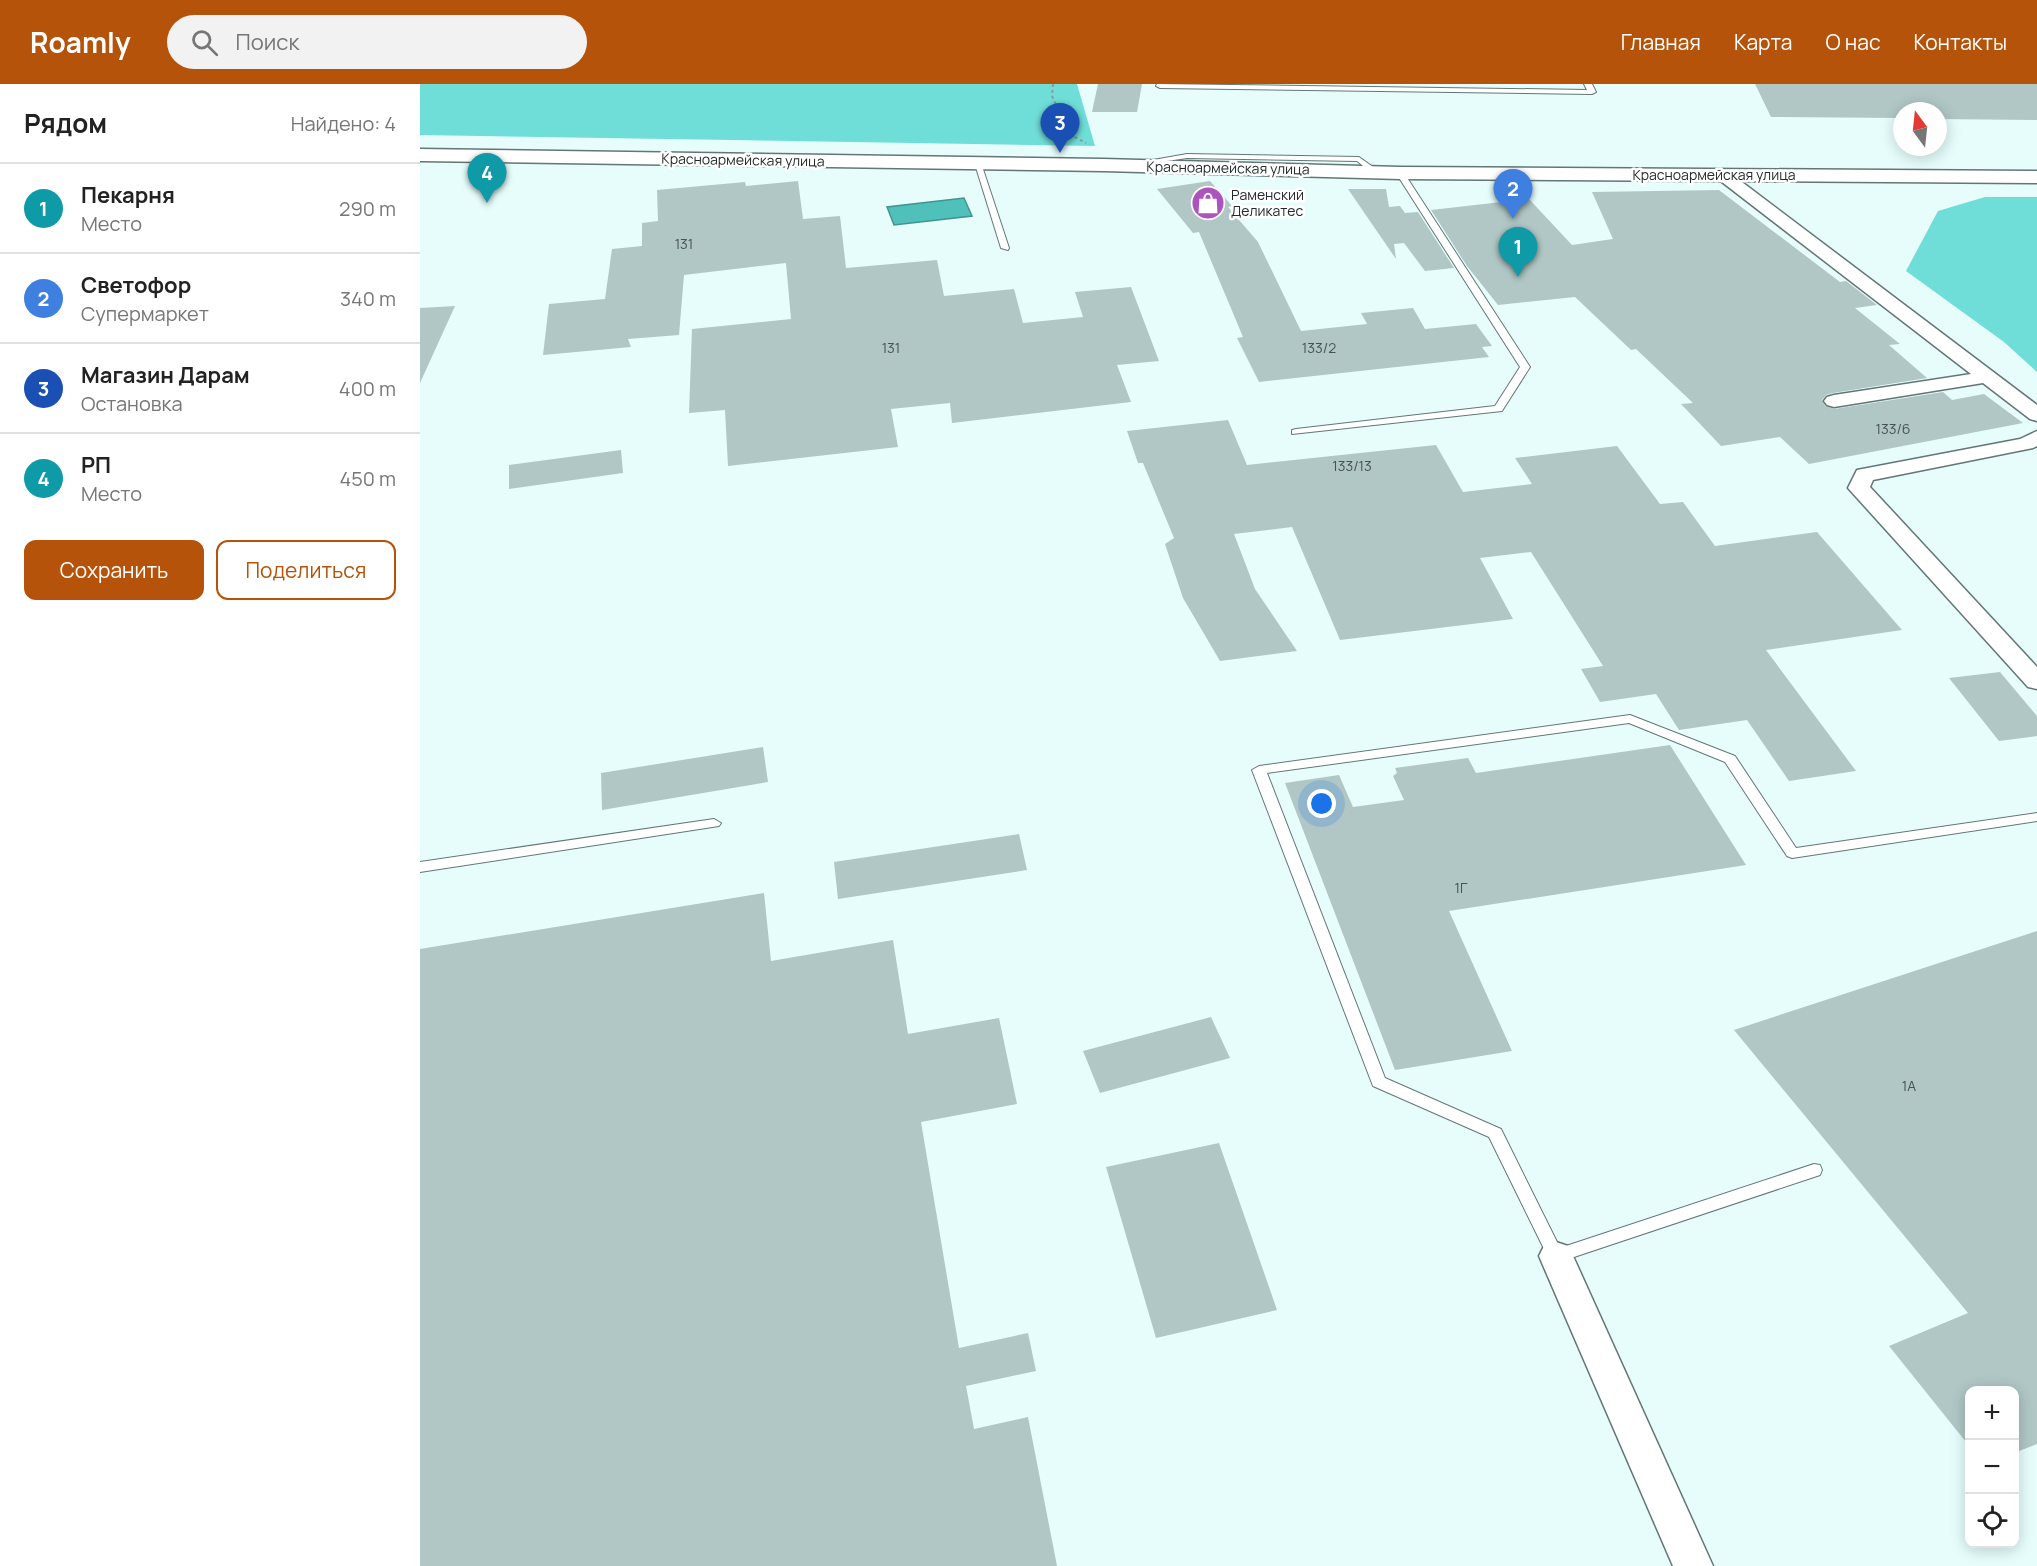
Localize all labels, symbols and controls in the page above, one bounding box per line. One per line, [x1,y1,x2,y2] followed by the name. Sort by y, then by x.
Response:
[167,15,587,69] search box
[30,23,131,61] text: Roamly
[188,26,221,59] icon: search
[236,27,299,57] text: Поиск
[1621,28,1701,56] text: Главная
[1734,28,1792,56] text: Карта
[1825,28,1881,56] text: О нас
[1914,28,2007,56] text: Контакты
[1893,102,1947,156] north arrow
[1040,104,1080,153] pin: 3
[24,105,107,141] text: Рядом
[291,110,396,137] text: Найдено: 4
[661,149,825,170] street label: Красноармейская улица
[468,154,506,203] pin: 4
[1146,157,1310,178] street label: Красноармейская улица
[1632,165,1796,184] street label: Красноармейская улица
[1494,170,1532,219] pin: 2
[81,180,175,210] text: Пекарня
[1190,185,1226,221] shop icon: Раменский Деликатес
[1231,185,1304,220] place label: Раменский Деликатес
[39,195,48,222] text: 1
[339,195,396,222] text: 290 m
[81,210,142,237] text: Место
[1498,228,1538,277] pin: 1
[675,234,693,253] house number: 131
[81,270,191,300] text: Светофор
[38,285,49,312] text: 2
[340,285,396,312] text: 340 m
[81,300,209,327] text: Супермаркет
[882,338,900,357] house number: 131
[1302,338,1336,357] house number: 133/2
[81,360,250,390] text: Магазин Дарам
[38,375,49,402] text: 3
[339,375,396,402] text: 400 m
[81,390,183,417] text: Остановка
[1875,419,1911,438] house number: 133/6
[81,450,111,480] text: РП
[1332,456,1372,475] house number: 133/13
[37,465,50,492] text: 4
[340,465,396,492] text: 450 m
[81,480,142,507] text: Место
[24,540,204,600] button: Сохранить
[216,540,396,600] button: Поделиться
[1307,789,1336,818] your location
[1455,878,1468,897] house number: 1Г
[1902,1076,1916,1095] house number: 1А
[1965,1386,2019,1548] map controls
[1965,1386,2019,1440] button: +
[1965,1440,2019,1494] button: −
[1965,1494,2019,1548] button: locate

